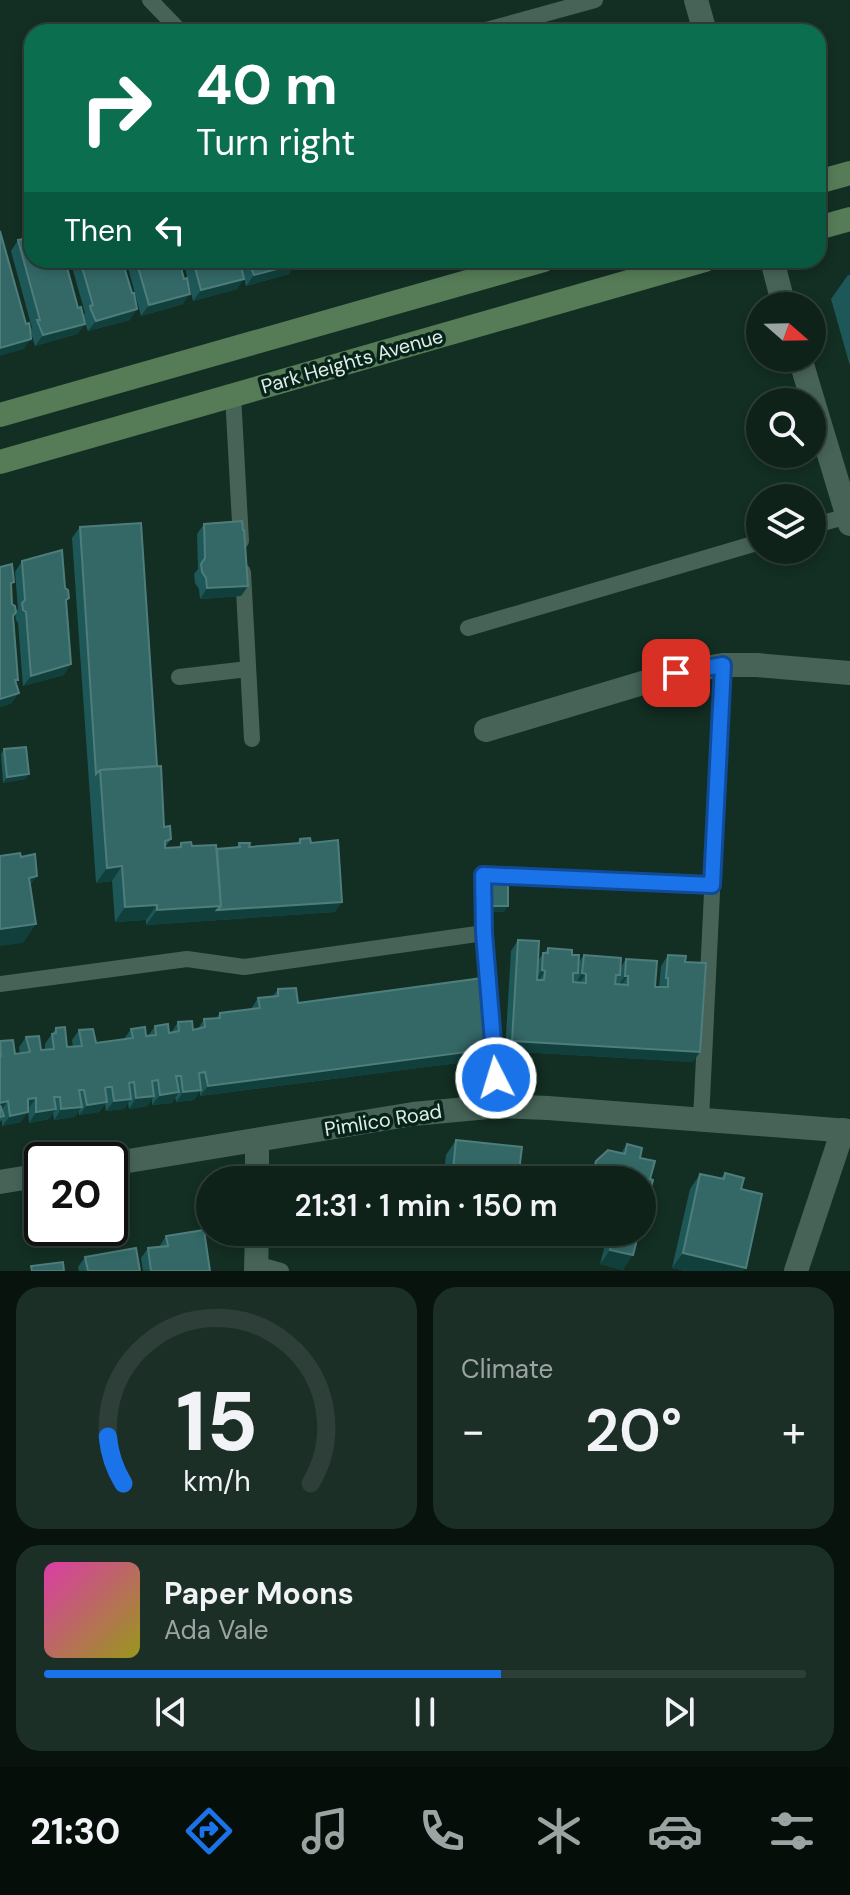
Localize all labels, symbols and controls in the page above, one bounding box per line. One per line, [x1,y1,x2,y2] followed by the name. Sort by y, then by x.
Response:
[196,48,338,121] text: 40 m
[64,56,168,160] icon: right
[196,119,355,166] text: Turn right
[148,208,192,252] icon: left
[64,211,132,250] text: Then
[746,292,826,372] north arrow
[746,292,826,564] map controls
[258,323,446,399] street label: Park Heights Avenue
[746,388,826,468] button: search
[746,484,826,564] button: layers
[642,639,710,707] pin
[654,651,698,695] icon: arrive
[454,1036,538,1120] position arrow
[322,1098,444,1142] street label: Pimlico Road
[24,1142,128,1246] speed limit sign: 20
[294,1186,558,1225] text: 21:31 · 1 min · 150 m
[461,1352,553,1386] text: Climate
[175,1367,258,1476] text: 15
[585,1391,682,1470] text: 20°
[461,1402,485,1460] text: −
[782,1402,806,1460] text: +
[183,1463,250,1500] text: km/h
[164,1574,354,1613] text: Paper Moons
[164,1613,269,1647] text: Ada Vale
[149,1690,193,1734] icon: previous
[403,1690,447,1734] icon: pause
[657,1690,701,1734] icon: next
[181,1803,237,1859] icon: directions
[297,1803,353,1859] icon: music
[414,1803,470,1859] icon: phone
[531,1803,587,1859] icon: climate
[647,1803,703,1859] icon: car
[764,1803,820,1859] icon: filters
[30,1808,120,1855] text: 21:30

